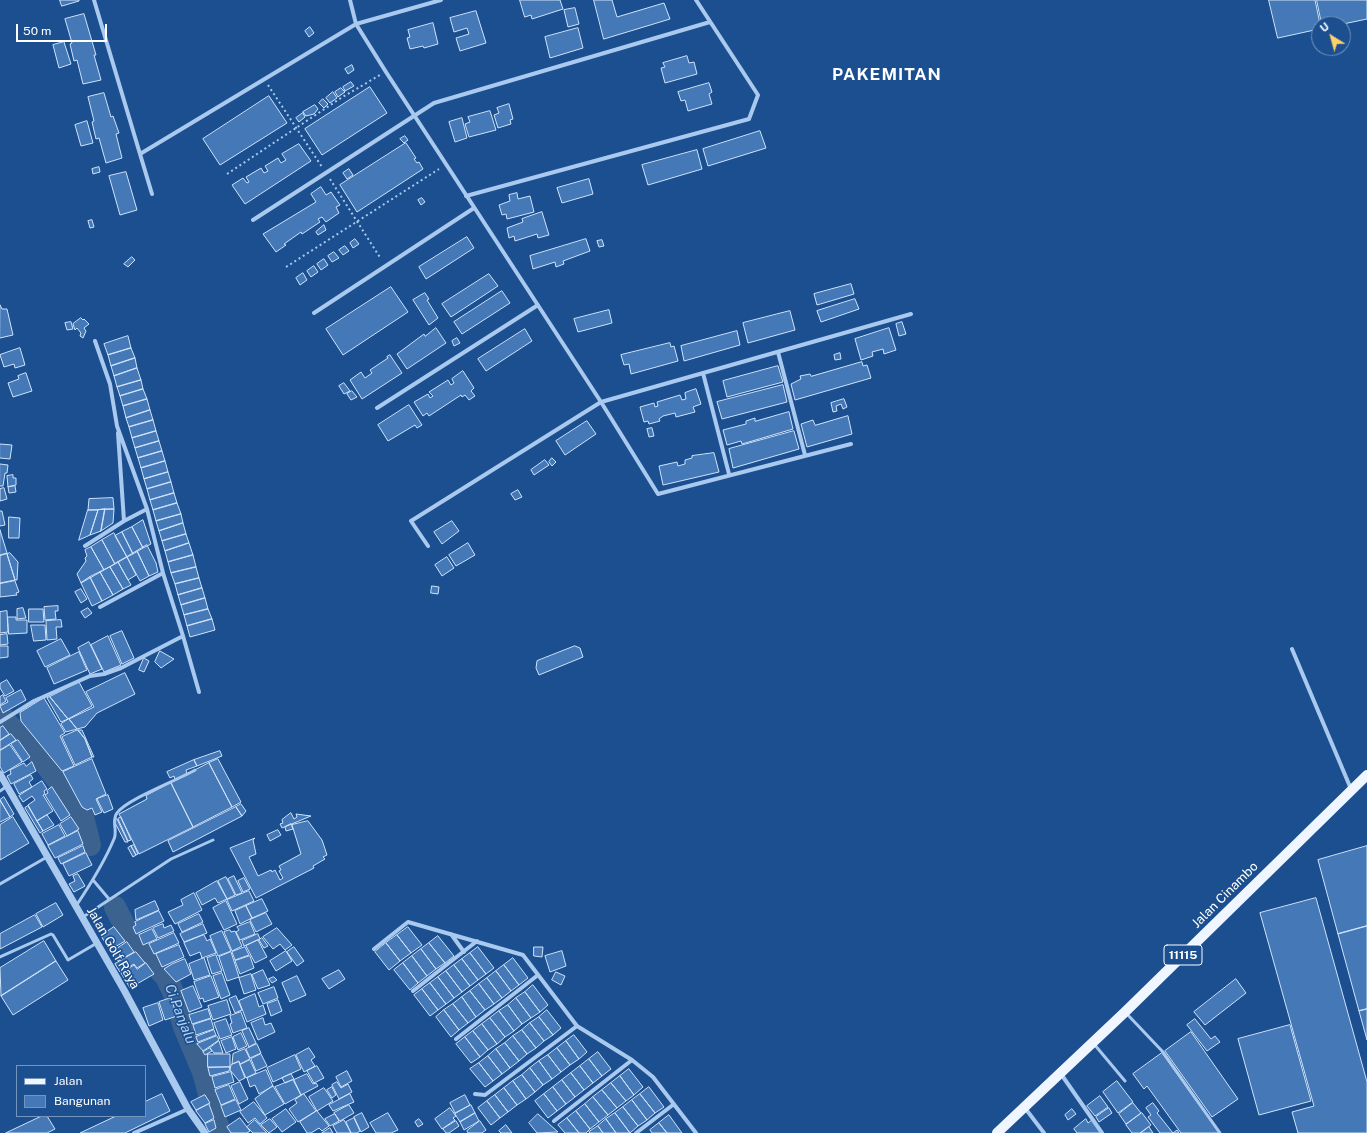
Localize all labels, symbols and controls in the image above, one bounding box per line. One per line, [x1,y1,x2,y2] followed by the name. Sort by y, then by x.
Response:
[18,16,109,42] scale bar
[1311,16,1351,56] north arrow
[1318,20,1331,34] text: U
[23,24,51,38] text: 50 m
[832,65,942,85] district label: PAKEMITAN
[1189,859,1261,931] street label: Jalan Cinambo
[83,904,143,992] street label: Jalan Golf Raya
[1164,945,1202,965] road number: 11115
[161,982,199,1046] water label: Ci Panjalu
[16,1065,146,1117] legend
[54,1074,82,1088] text: Jalan
[54,1094,110,1108] text: Bangunan

